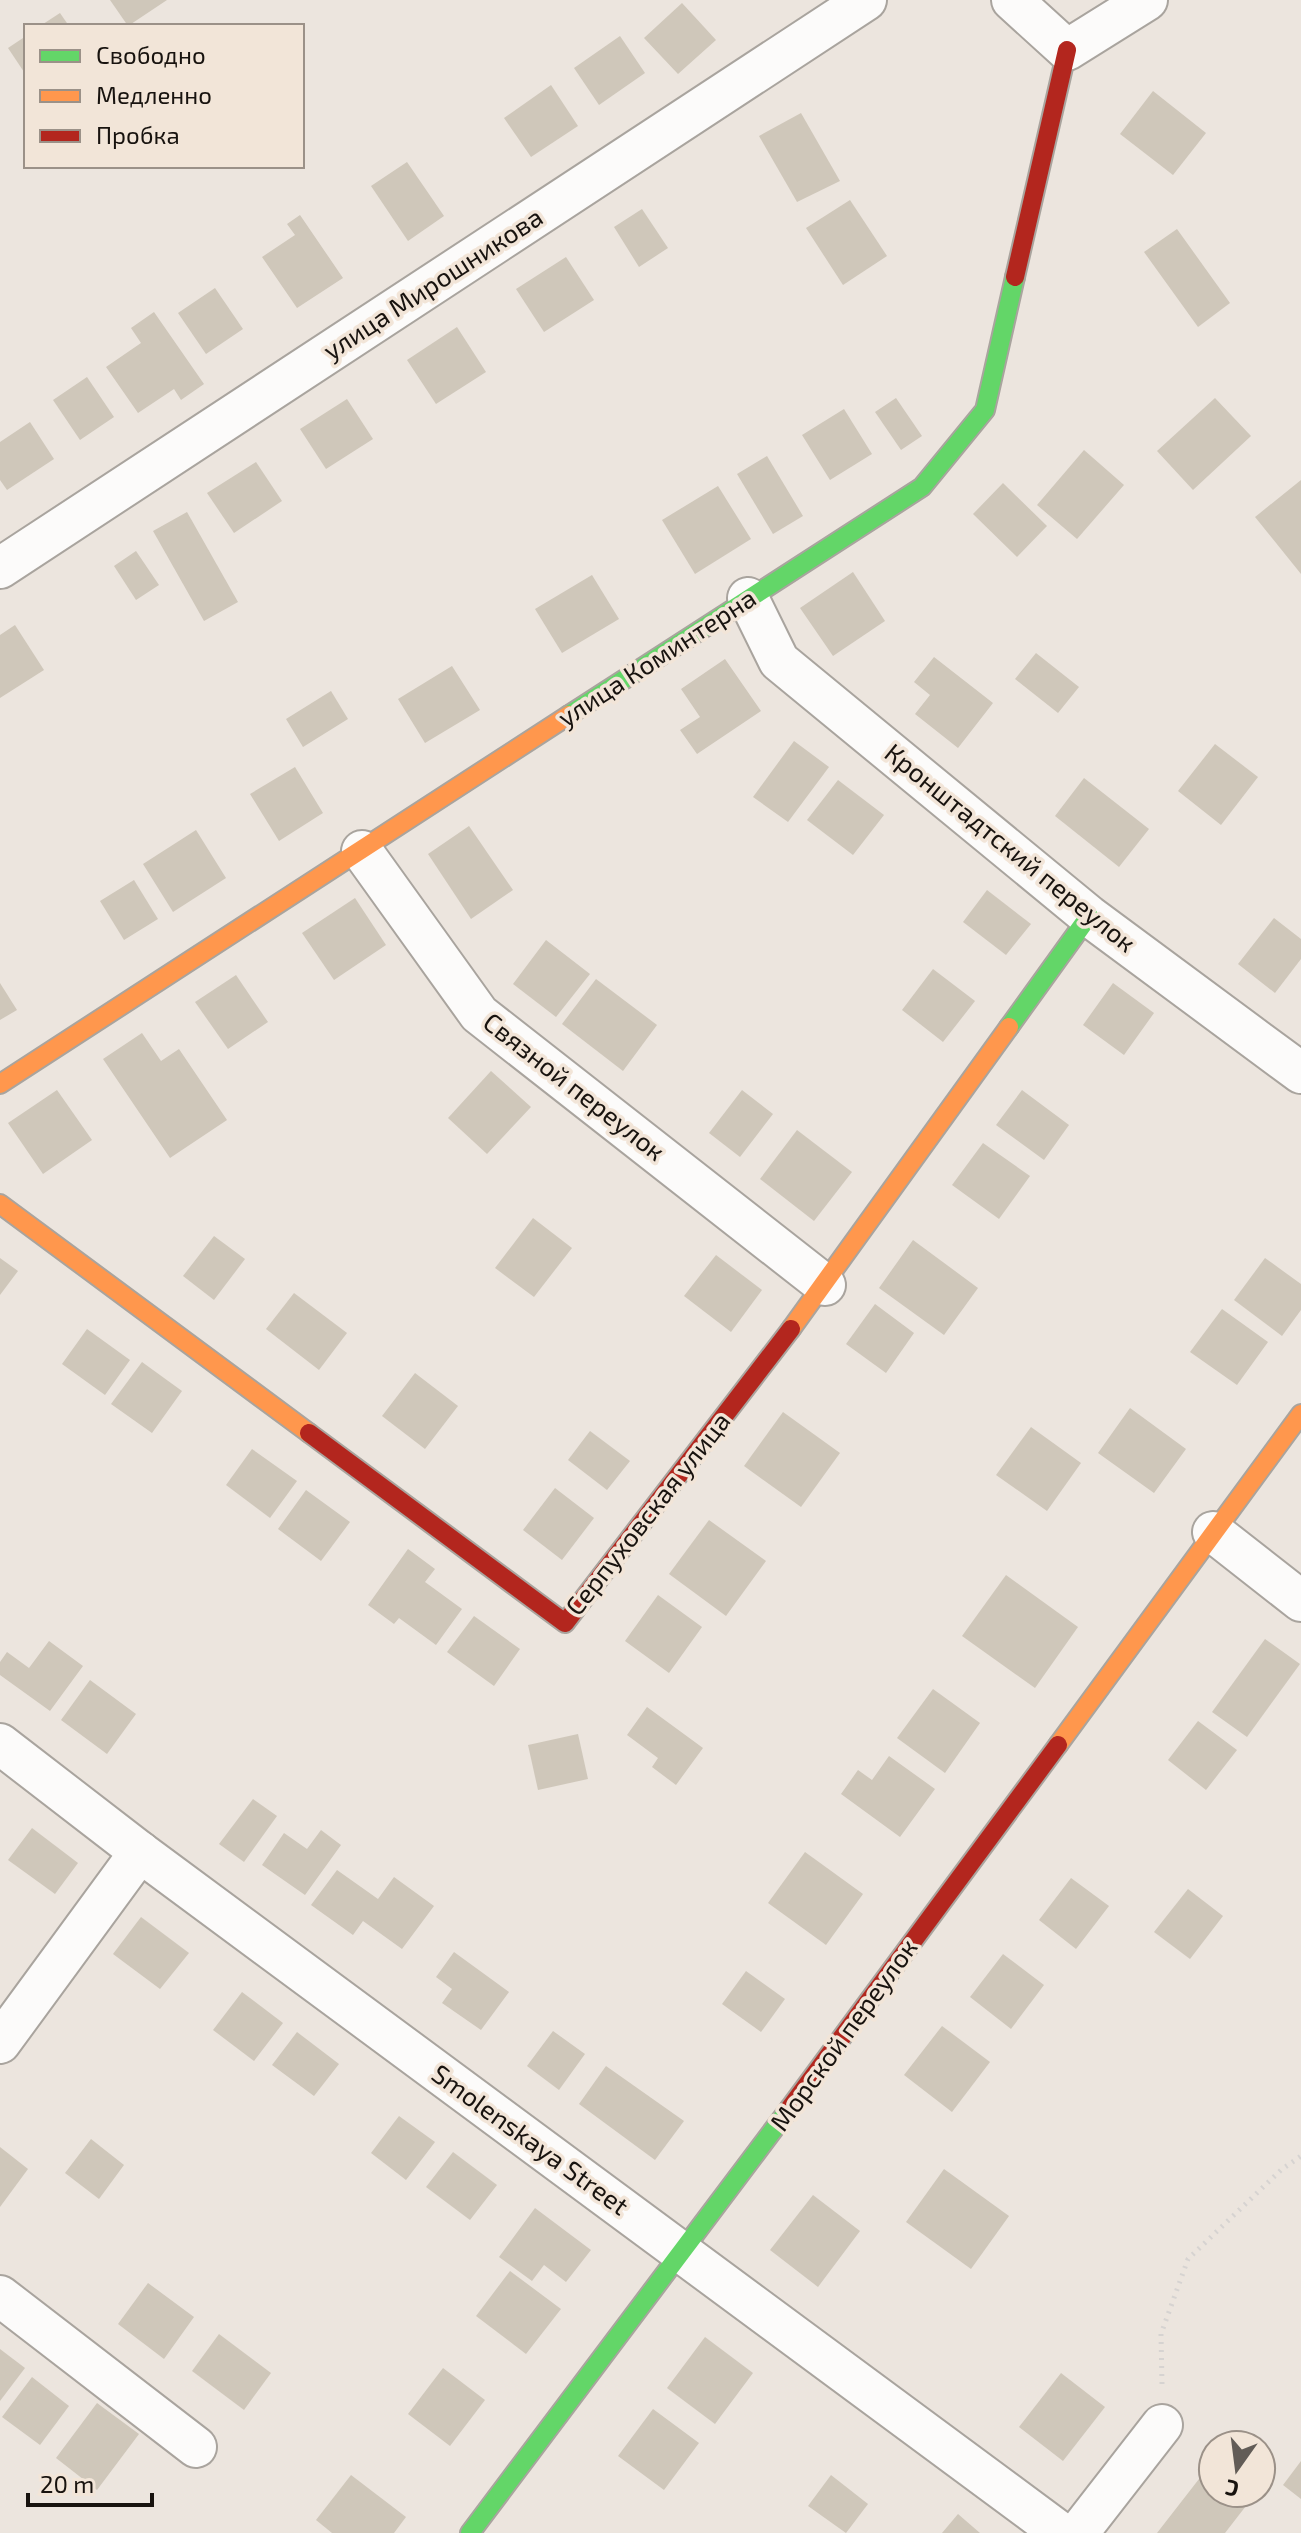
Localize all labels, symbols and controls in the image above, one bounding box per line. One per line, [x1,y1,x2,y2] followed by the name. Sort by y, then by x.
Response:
[24,24,304,168] legend
[96,40,206,69] text: Свободно
[96,80,212,109] text: Медленно
[96,120,180,149] text: Пробка
[317,200,548,366] street label: улица Мирошникова
[551,581,762,733] street label: улица Коминтерна
[879,736,1143,958] street label: Кронштадтский переулок
[477,1005,672,1167] street label: Связной переулок
[558,1405,736,1621] street label: Серпуховская улица
[763,1932,924,2137] street label: Морской переулок
[426,2057,635,2221] street label: Smolenskaya Street
[1197,2429,1277,2509] north arrow
[28,2457,152,2507] scale bar
[40,2469,94,2498] text: 20 m
[1222,2475,1241,2504] text: С

